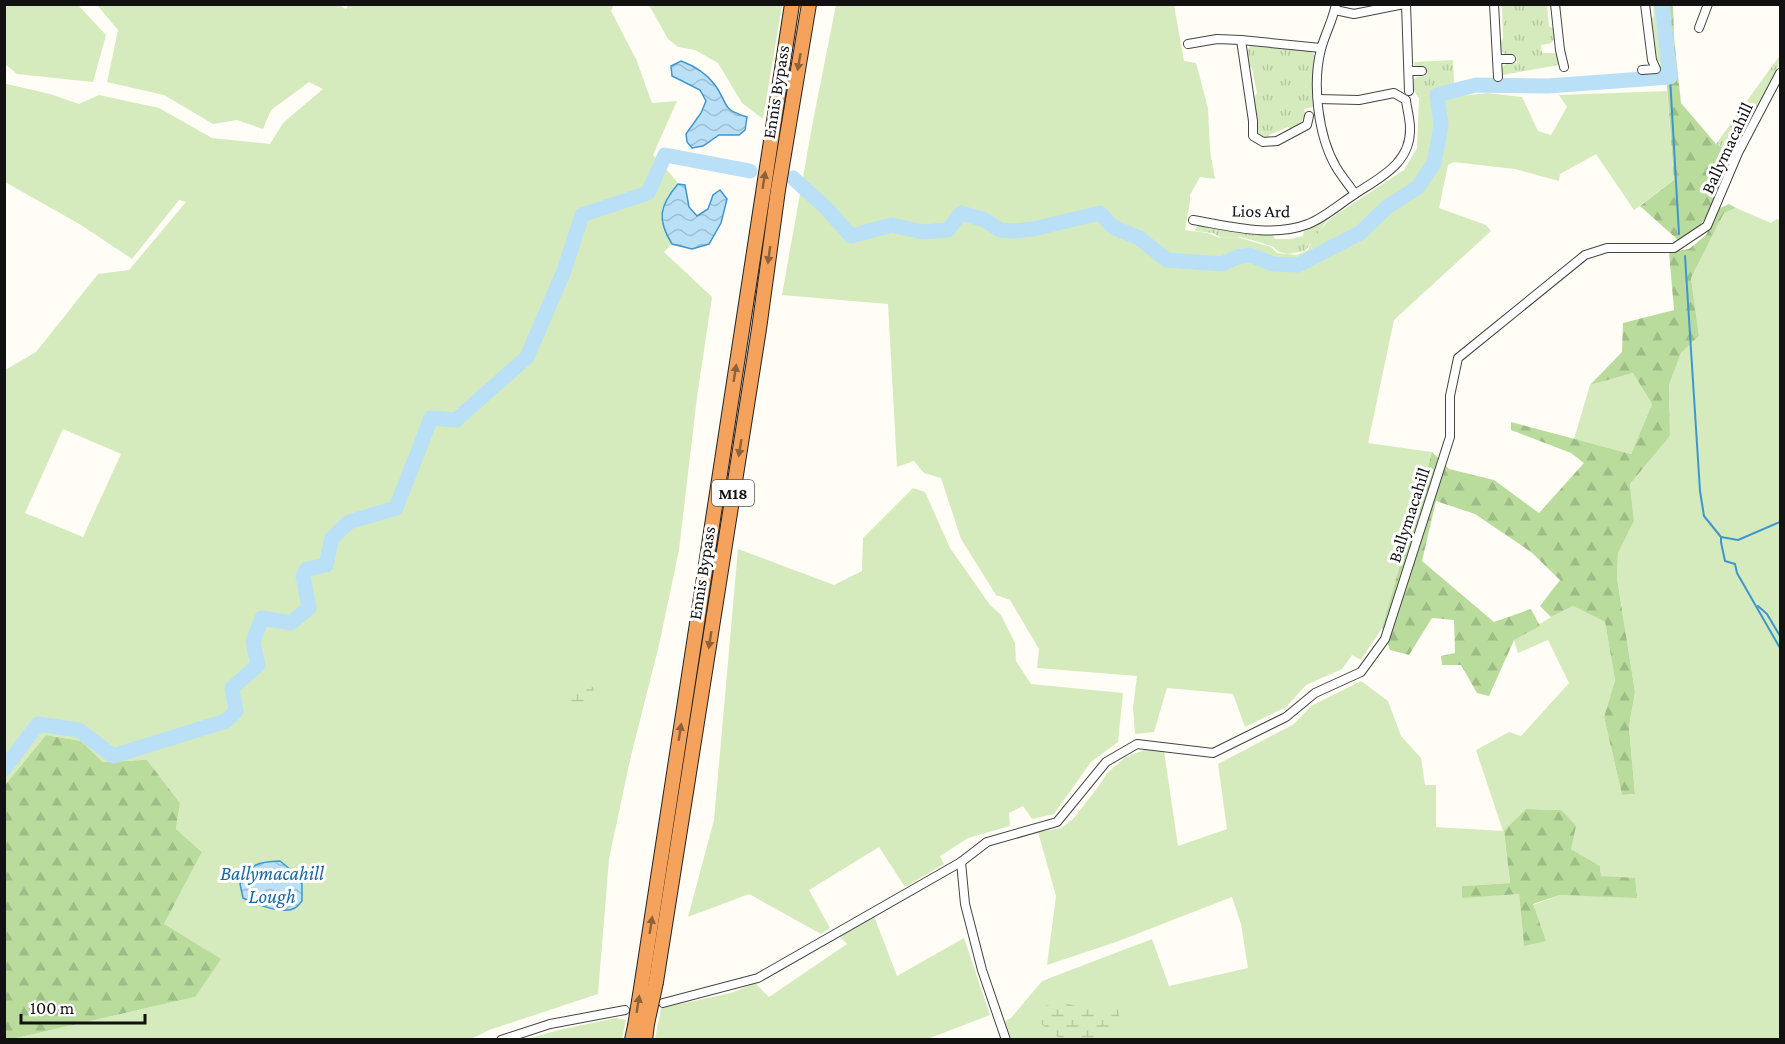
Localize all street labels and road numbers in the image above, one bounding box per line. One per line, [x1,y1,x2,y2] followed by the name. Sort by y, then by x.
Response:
[759,44,793,140] street label: Ennis Bypass
[1697,99,1757,197] street label: Ballymacahill
[1231,200,1291,222] street label: Lios Ard
[1384,465,1434,565] street label: Ballymacahill
[712,480,754,506] road number: M18
[685,525,719,621] street label: Ennis Bypass

